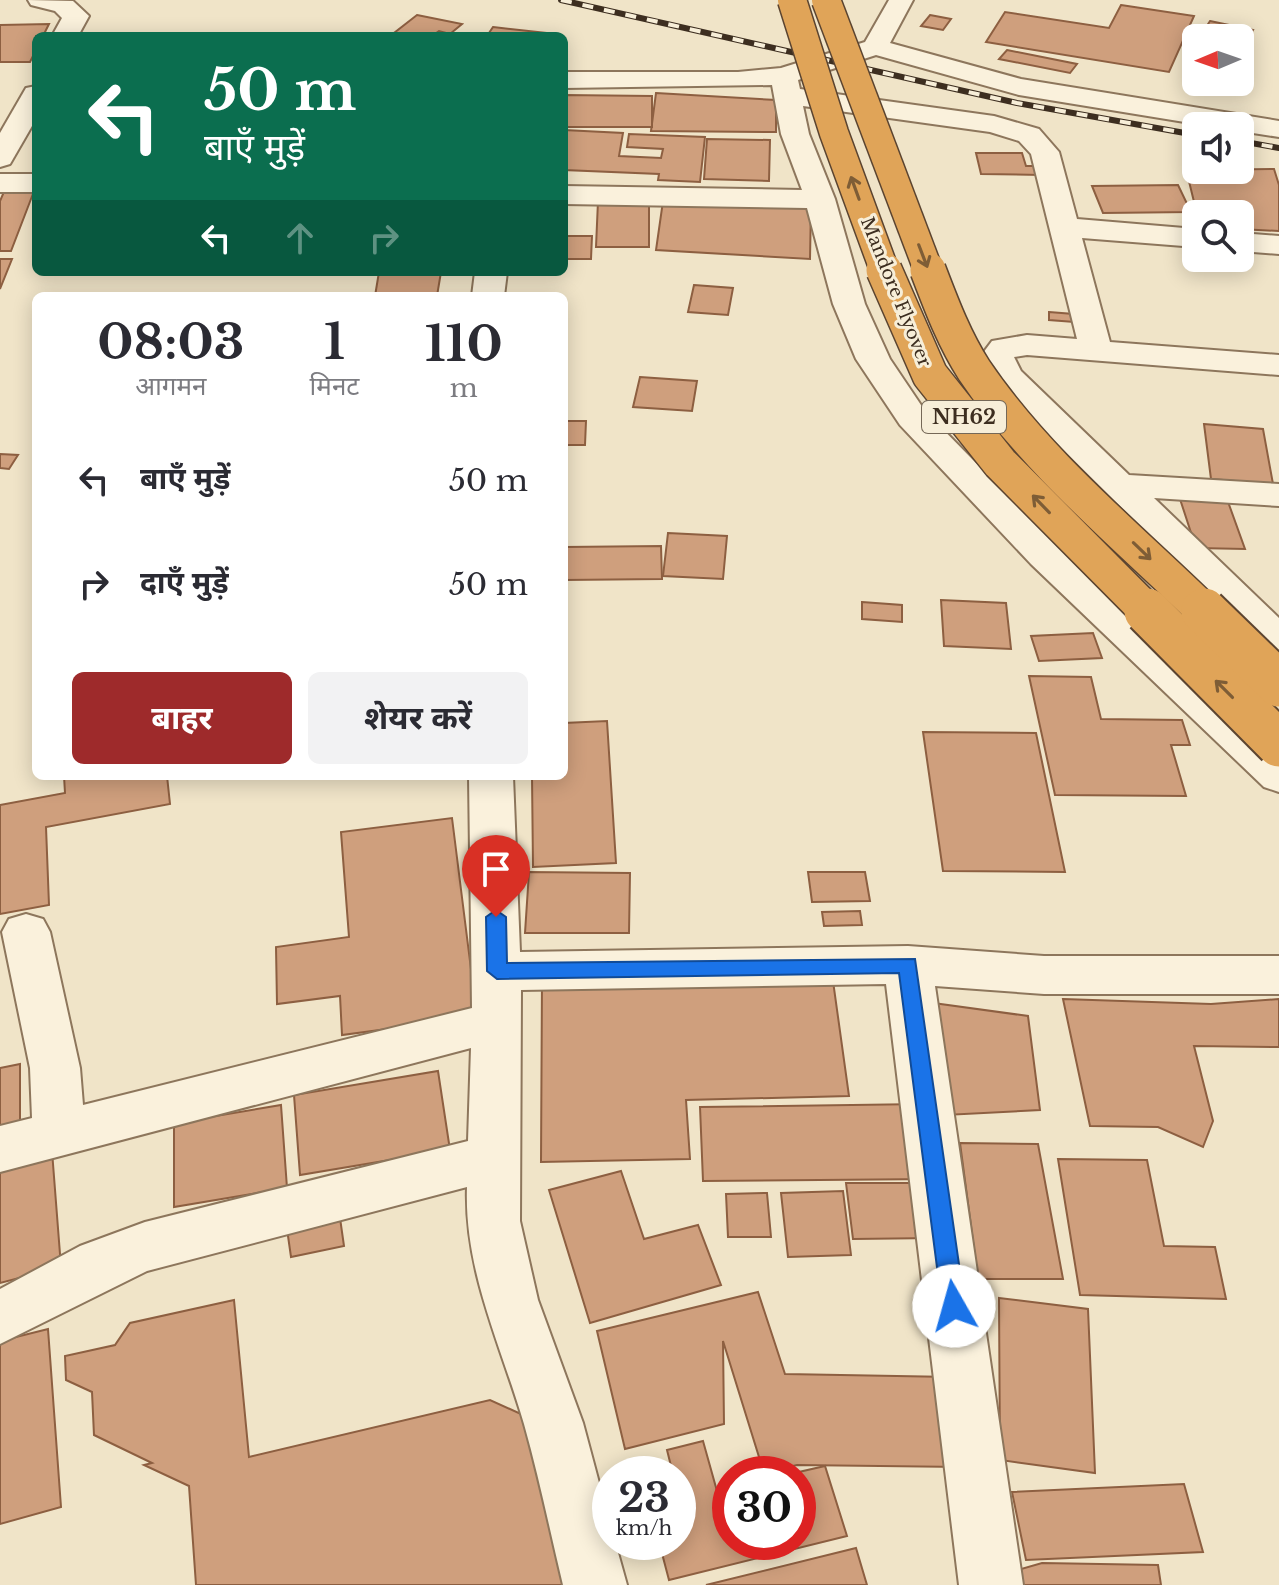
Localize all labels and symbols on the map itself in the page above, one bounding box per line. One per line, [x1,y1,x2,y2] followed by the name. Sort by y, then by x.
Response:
[1182,24,1254,96] north arrow
[847,176,861,201] one-way arrow
[856,214,936,370] street label: Mandore Flyover
[917,243,931,268] one-way arrow
[922,401,1006,433] road number: NH62
[1031,494,1050,514] one-way arrow
[1132,541,1152,560] one-way arrow
[1215,680,1234,699] one-way arrow
[462,835,530,917] pin
[912,1264,996,1348] position arrow
[712,1456,816,1560] speed limit sign: 30

